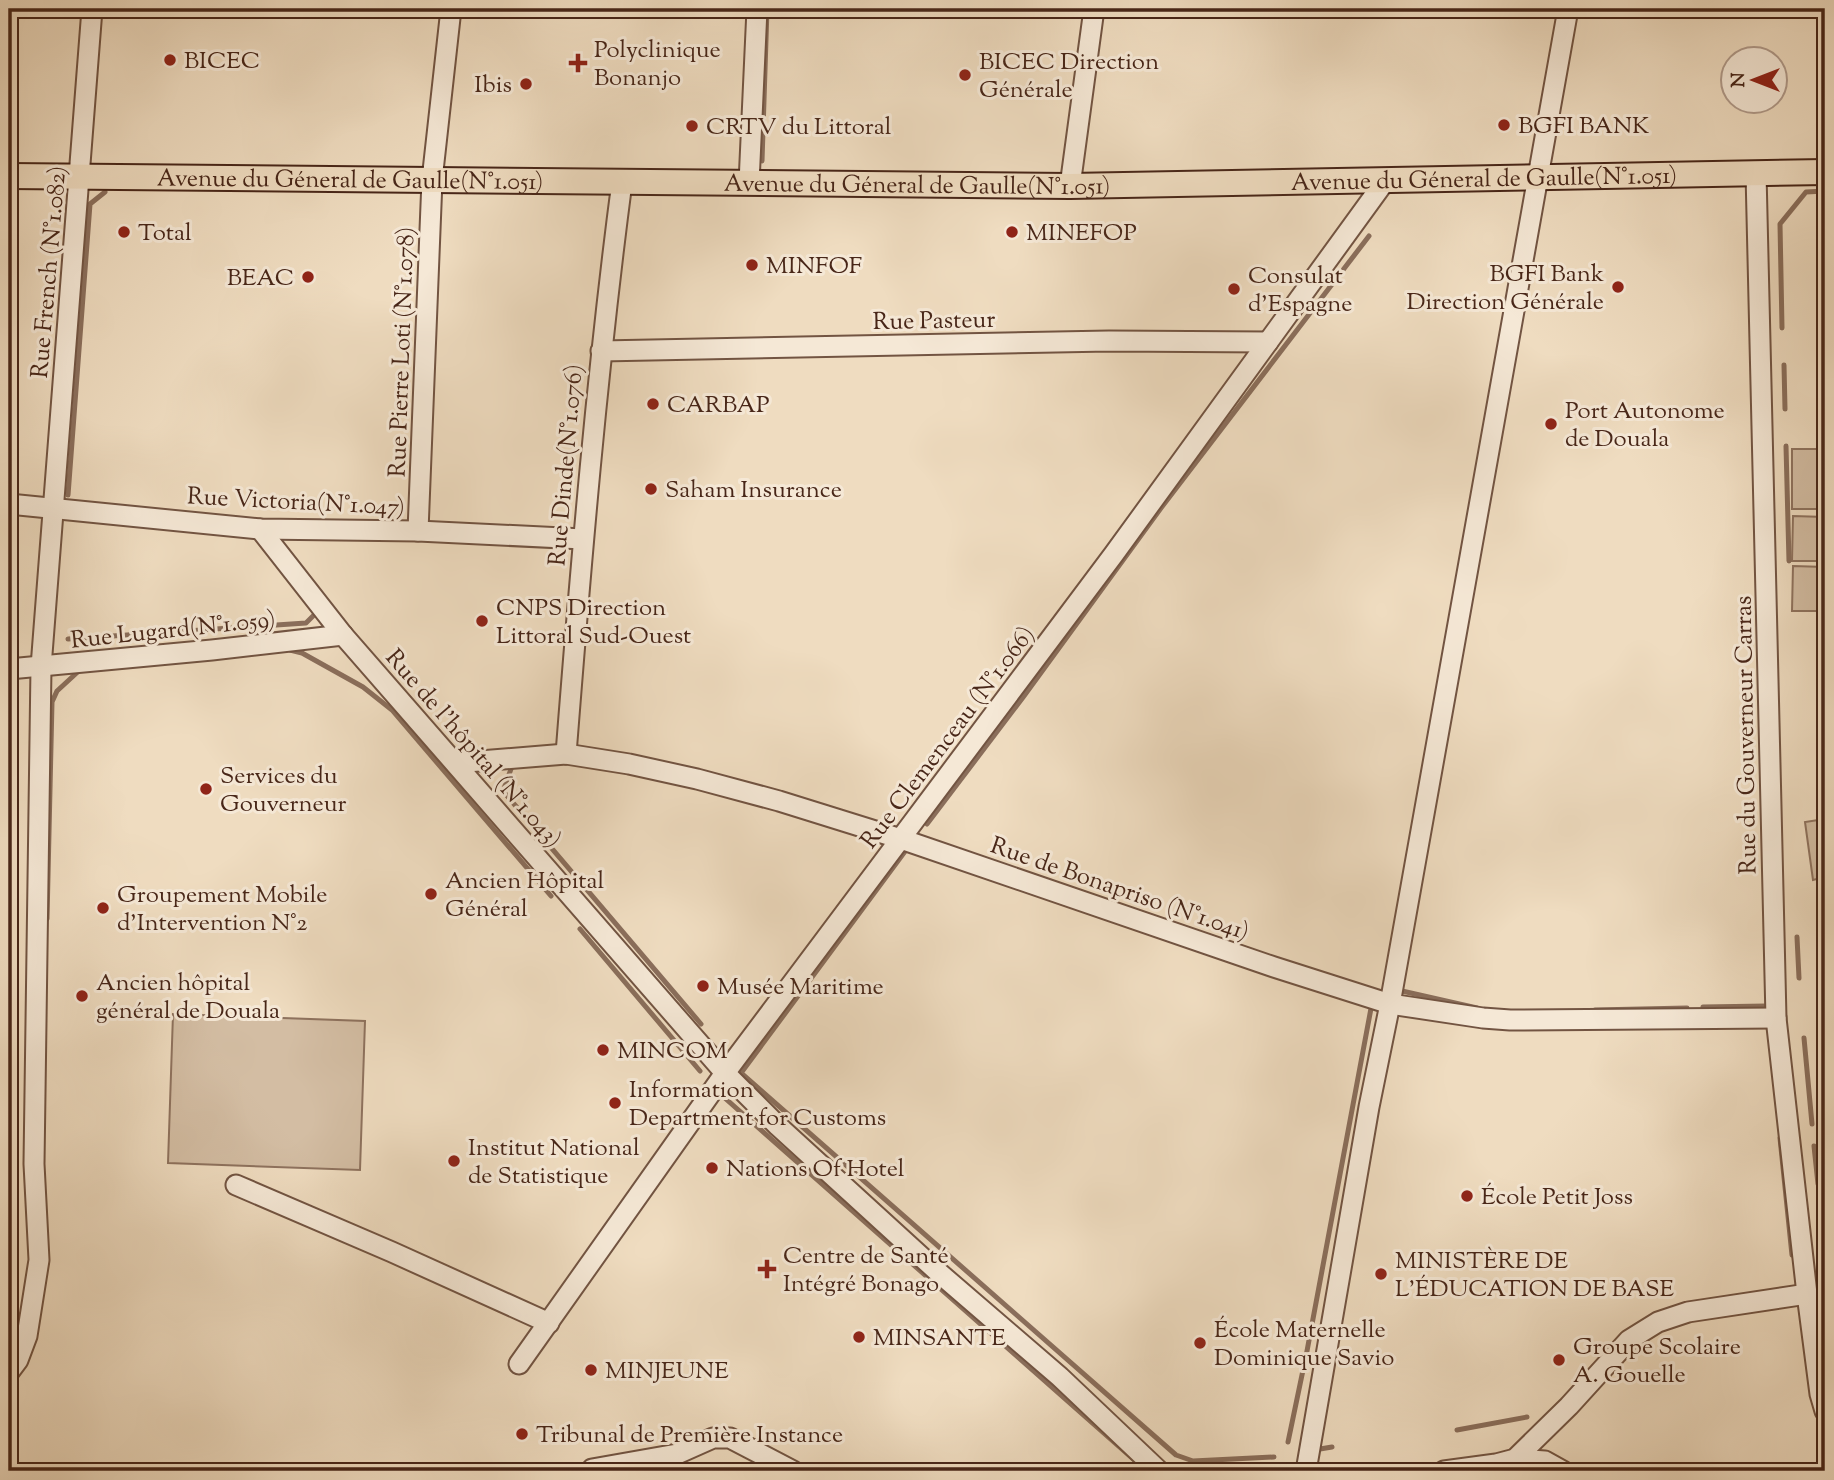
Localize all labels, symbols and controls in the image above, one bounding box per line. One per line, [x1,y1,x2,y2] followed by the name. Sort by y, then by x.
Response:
[594,34,721,96] place label: Polyclinique Bonanjo
[184,45,260,79] place label: BICEC
[979,46,1159,108] place label: BICEC Direction Générale
[1718,46,1788,116] north arrow
[162,52,178,68] marker: BICEC
[568,53,588,73] marker: Polyclinique Bonanjo
[957,67,973,83] marker: BICEC Direction Générale
[474,69,512,103] place label: Ibis
[1726,72,1753,88] text: N
[518,76,534,92] marker: Ibis
[1518,110,1649,144] place label: BGFI BANK
[706,111,892,145] place label: CRTV du Littoral
[1496,117,1512,133] marker: BGFI BANK
[684,118,700,134] marker: CRTV du Littoral
[1291,160,1677,201] street label: Avenue du Géneral de Gaulle(N°1.051)
[157,162,543,200] street label: Avenue du Géneral de Gaulle(N°1.051)
[24,165,76,380] street label: Rue French (N°1.082)
[724,168,1110,205] street label: Avenue du Géneral de Gaulle(N°1.051)
[138,217,192,251] place label: Total
[1026,217,1137,251] place label: MINEFOP
[116,224,132,240] marker: Total
[1004,224,1020,240] marker: MINEFOP
[382,226,424,478] street label: Rue Pierre Loti (N°1.078)
[766,250,862,284] place label: MINFOF
[744,257,760,273] marker: MINFOF
[1406,258,1604,320] place label: BGFI Bank Direction Générale
[1248,260,1352,322] place label: Consulat d'Espagne
[227,262,294,296] place label: BEAC
[300,269,316,285] marker: BEAC
[1610,279,1626,295] marker: BGFI Bank Direction Générale
[1226,281,1242,297] marker: Consulat d'Espagne
[872,304,996,340] street label: Rue Pasteur
[541,363,593,567] street label: Rue Dinde(N°1.076)
[667,389,769,423] place label: CARBAP
[1565,395,1725,457] place label: Port Autonome de Douala
[645,396,661,412] marker: CARBAP
[1543,416,1559,432] marker: Port Autonome de Douala
[665,474,842,508] place label: Saham Insurance
[186,480,406,526] street label: Rue Victoria(N°1.047)
[643,481,659,497] marker: Saham Insurance
[496,592,691,654] place label: CNPS Direction Littoral Sud-Ouest
[1728,595,1766,875] street label: Rue du Gouverneur Carras
[69,603,277,659] street label: Rue Lugard(N°1.059)
[474,613,490,629] marker: CNPS Direction Littoral Sud-Ouest
[853,620,1044,857] street label: Rue Clemenceau (N°1.066)
[376,642,569,856] street label: Rue de l'hôpital (N°1.043)
[220,760,347,822] place label: Services du Gouverneur
[198,781,214,797] marker: Services du Gouverneur
[985,830,1253,950] street label: Rue de Bonapriso (N°1.041)
[445,865,605,927] place label: Ancien Hôpital Général
[117,879,327,941] place label: Groupement Mobile d’Intervention N°2
[423,886,439,902] marker: Ancien Hôpital Général
[95,900,111,916] marker: Groupement Mobile d’Intervention N°2
[96,967,280,1029] place label: Ancien hôpital général de Douala
[717,971,884,1005] place label: Musée Maritime
[695,978,711,994] marker: Musée Maritime
[74,988,90,1004] marker: Ancien hôpital général de Douala
[617,1035,728,1069] place label: MINCOM
[595,1042,611,1058] marker: MINCOM
[629,1074,886,1136] place label: Information Department for Customs
[607,1095,623,1111] marker: Information Department for Customs
[468,1132,640,1194] place label: Institut National de Statistique
[446,1153,462,1169] marker: Institut National de Statistique
[726,1153,905,1187] place label: Nations Of Hotel
[704,1160,720,1176] marker: Nations Of Hotel
[1481,1181,1633,1215] place label: École Petit Joss
[1459,1188,1475,1204] marker: École Petit Joss
[783,1240,949,1302] place label: Centre de Santé Intégré Bonago
[1395,1245,1674,1307] place label: MINISTÈRE DE L'ÉDUCATION DE BASE
[757,1259,777,1279] marker: Centre de Santé Intégré Bonago
[1373,1266,1389,1282] marker: MINISTÈRE DE L'ÉDUCATION DE BASE
[1214,1314,1394,1376] place label: École Maternelle Dominique Savio
[873,1322,1006,1356] place label: MINSANTE
[851,1329,867,1345] marker: MINSANTE
[1573,1331,1741,1393] place label: Groupe Scolaire A. Gouelle
[1192,1335,1208,1351] marker: École Maternelle Dominique Savio
[1551,1352,1567,1368] marker: Groupe Scolaire A. Gouelle
[605,1355,729,1389] place label: MINJEUNE
[583,1362,599,1378] marker: MINJEUNE
[536,1419,843,1453] place label: Tribunal de Première Instance
[514,1426,530,1442] marker: Tribunal de Première Instance

